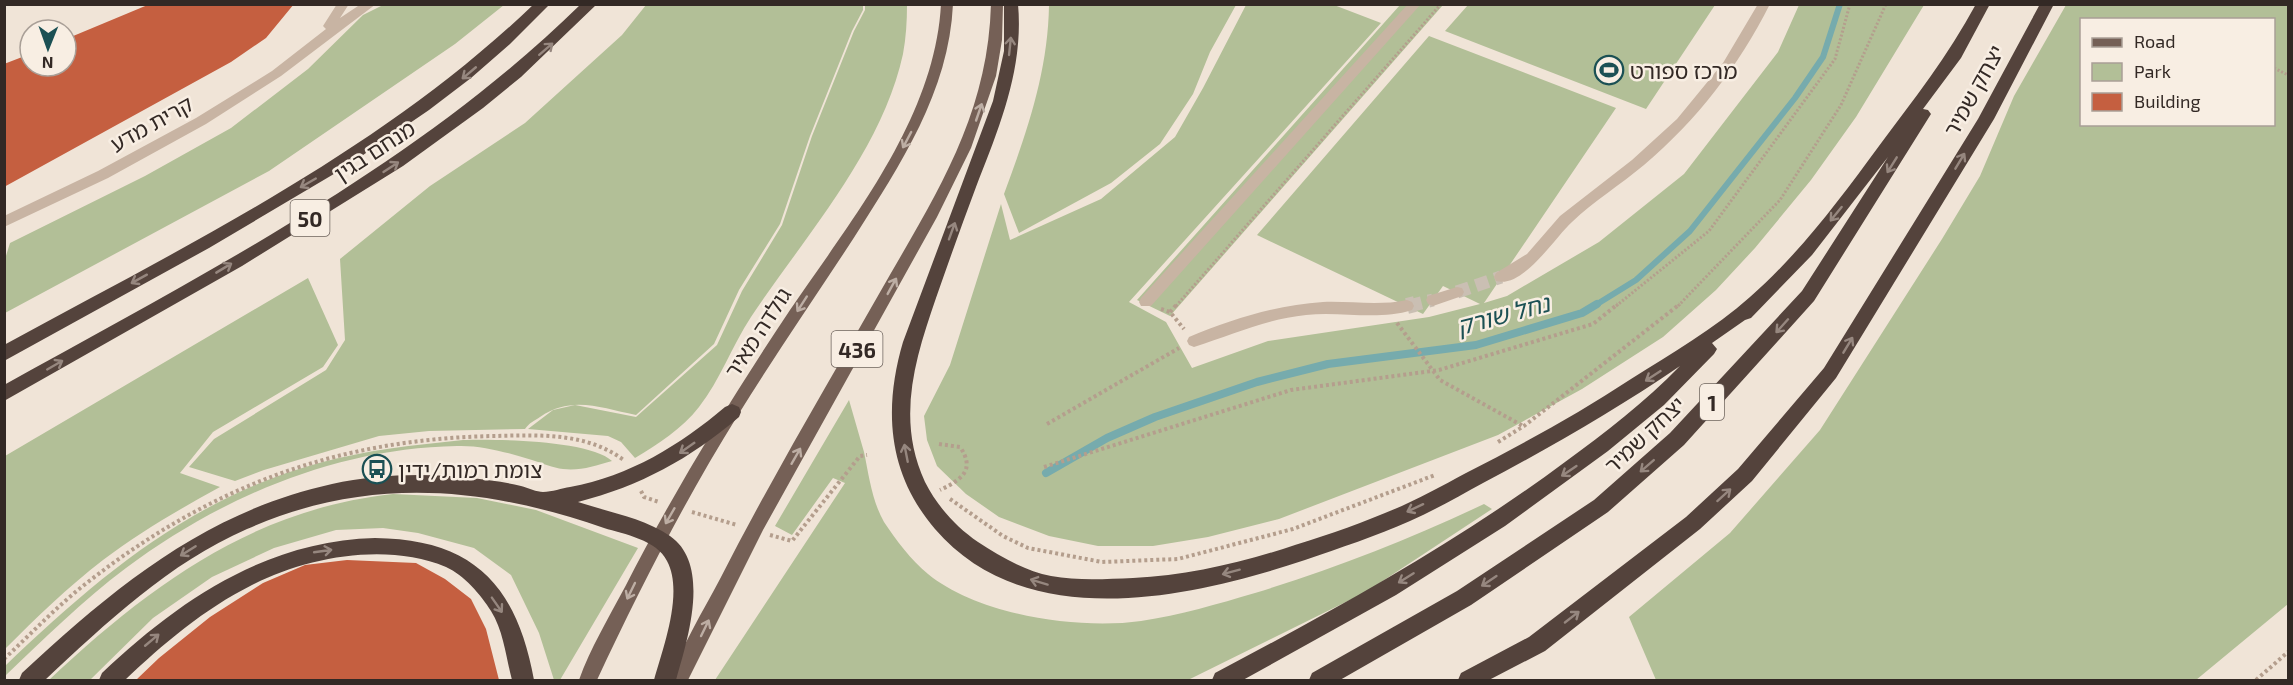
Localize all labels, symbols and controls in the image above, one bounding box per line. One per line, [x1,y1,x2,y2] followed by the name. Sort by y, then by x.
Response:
[18,18,78,78] north arrow
[2080,18,2275,126] legend
[2134,30,2175,52] text: Road
[1005,36,1016,56] one-way arrow
[1937,40,2009,140] street label: יצחק שמיר
[538,42,553,56] one-way arrow
[42,54,54,73] text: N
[1593,54,1625,86] sports icon: מרכז ספורט
[1630,57,1738,83] place label: מרכז ספורט
[2134,60,2171,82] text: Park
[461,66,477,79] one-way arrow
[105,90,197,156] street label: קרית מדע
[2134,90,2201,112] text: Building
[975,103,986,122] one-way arrow
[329,114,419,186] street label: מנחם בגין
[901,130,912,148] one-way arrow
[1955,153,1967,170] one-way arrow
[1886,156,1898,173] one-way arrow
[382,160,399,172] one-way arrow
[300,177,317,189] one-way arrow
[290,200,330,236] road number: 50
[1829,206,1843,221] one-way arrow
[947,222,958,241] one-way arrow
[215,262,232,274] one-way arrow
[131,273,148,285] one-way arrow
[886,278,898,295] one-way arrow
[718,282,796,382] street label: גולדה מאיר
[1453,287,1554,340] water label: נחל שורק
[796,295,808,312] one-way arrow
[1775,318,1789,333] one-way arrow
[832,331,882,367] road number: 436
[1842,337,1854,354] one-way arrow
[46,359,63,371] one-way arrow
[1645,370,1662,382] one-way arrow
[1700,384,1724,420] road number: 1
[1599,390,1689,478] street label: יצחק שמיר
[679,442,695,454] one-way arrow
[900,444,911,463] one-way arrow
[790,448,802,465] one-way arrow
[361,453,393,485] bus stop icon: צומת רמות/ידין
[398,456,542,482] place label: צומת רמות/ידין
[1640,459,1655,473] one-way arrow
[1561,465,1577,477] one-way arrow
[1716,488,1731,502] one-way arrow
[1407,503,1425,515] one-way arrow
[663,507,675,524] one-way arrow
[180,545,197,557] one-way arrow
[312,546,332,557] one-way arrow
[1222,567,1241,579] one-way arrow
[1398,572,1415,584] one-way arrow
[1481,574,1498,587] one-way arrow
[1030,575,1049,586] one-way arrow
[624,582,636,600] one-way arrow
[491,596,503,612] one-way arrow
[1564,610,1580,623] one-way arrow
[699,619,711,637] one-way arrow
[144,634,160,647] one-way arrow

